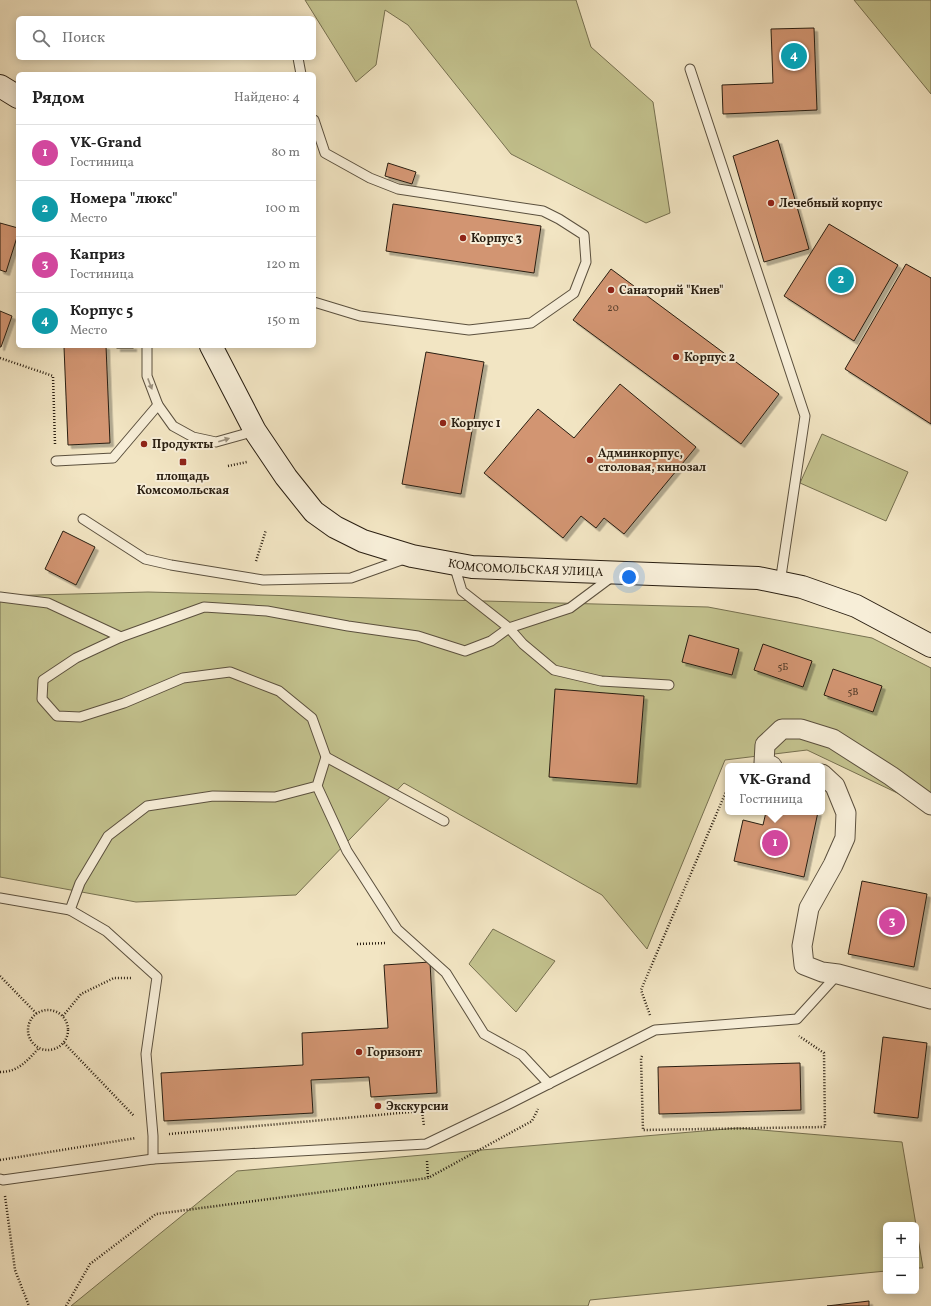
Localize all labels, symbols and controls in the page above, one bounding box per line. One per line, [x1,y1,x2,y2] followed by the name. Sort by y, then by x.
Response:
[16,16,316,60] search box
[30,27,52,49] icon: search
[62,28,105,49] text: Поиск
[781,41,807,71] pin: 4
[32,87,85,110] text: Рядом
[234,89,300,107] text: Найдено: 4
[70,133,142,154] text: VK-Grand
[42,144,48,162] text: 1
[271,144,300,162] text: 80 m
[70,154,134,172] text: Гостиница
[70,189,178,210] text: Номера "люкс"
[779,196,883,212] place label: Лечебный корпус
[766,198,776,208] marker: Лечебный корпус
[42,200,48,218] text: 2
[265,200,300,218] text: 100 m
[70,210,107,228] text: Место
[471,231,522,247] place label: Корпус 3
[458,233,468,243] marker: Корпус 3
[70,245,125,266] text: Каприз
[42,256,48,274] text: 3
[266,256,300,274] text: 120 m
[828,265,854,295] pin: 2
[70,266,134,284] text: Гостиница
[619,283,724,299] place label: Санаторий "Киев"
[606,285,616,295] marker: Санаторий "Киев"
[70,301,133,322] text: Корпус 5
[607,301,619,315] house number: 20
[41,312,49,330] text: 4
[267,312,300,330] text: 150 m
[70,322,107,340] text: Место
[684,350,735,366] place label: Корпус 2
[671,352,681,362] marker: Корпус 2
[148,379,154,391] one-way arrow
[451,416,501,432] place label: Корпус 1
[438,418,448,428] marker: Корпус 1
[152,437,213,453] place label: Продукты
[218,437,230,443] one-way arrow
[139,439,149,449] marker: Продукты
[598,446,706,476] place label: Админкорпус, столовая, кинозал
[585,455,595,465] marker: Админкорпус, столовая, кинозал
[178,457,188,467] marker: площадь Комсомольская
[137,469,229,499] place label: площадь Комсомольская
[447,556,604,581] street label: КОМСОМОЛЬСКАЯ УЛИЦА
[619,567,639,587] your location
[778,660,788,674] house number: 5Б
[847,685,859,699] house number: 5В
[725,763,825,815] popup
[739,770,811,791] text: VK-Grand
[739,791,803,809] text: Гостиница
[762,828,788,858] pin: 1
[879,907,905,937] pin: 3
[367,1045,422,1061] place label: Горизонт
[354,1047,364,1057] marker: Горизонт
[386,1099,449,1115] place label: Экскурсии
[373,1101,383,1111] marker: Экскурсии
[883,1222,919,1294] map controls
[883,1222,919,1258] button: +
[883,1258,919,1294] button: −

